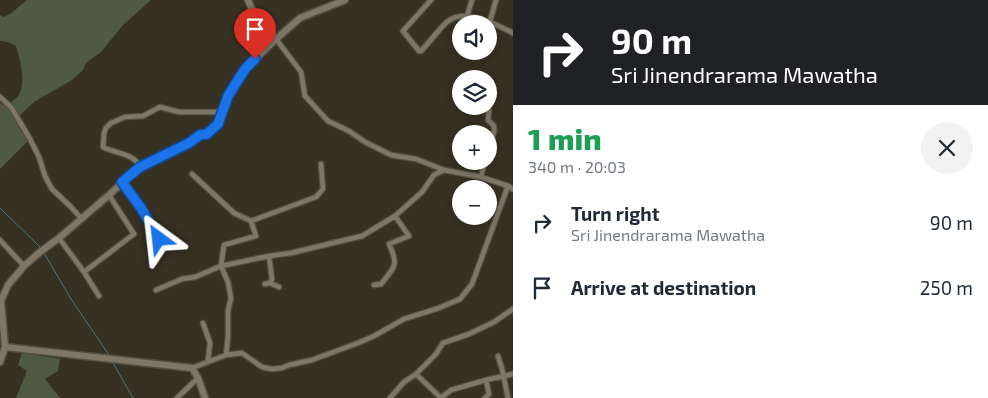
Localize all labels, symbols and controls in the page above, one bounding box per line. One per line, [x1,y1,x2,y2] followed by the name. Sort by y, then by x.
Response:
[234,8,276,59] pin
[241,15,269,43] icon: arrive
[452,15,497,225] map controls
[452,15,497,60] button: sound
[611,19,692,61] text: 90 m
[528,20,593,85] icon: right
[611,61,878,87] text: Sri Jinendrarama Mawatha
[452,70,497,115] button: layers
[528,120,602,156] text: 1 min
[921,122,973,174] button: close
[452,125,497,170] button: +
[528,157,626,176] text: 340 m · 20:03
[452,180,497,225] button: −
[571,202,659,225] text: Turn right
[528,209,556,237] icon: right
[930,211,973,234] text: 90 m
[132,212,184,264] position arrow
[571,225,765,244] text: Sri Jinendrarama Mawatha
[528,274,556,302] icon: arrive
[571,276,756,299] text: Arrive at destination
[920,276,973,299] text: 250 m

